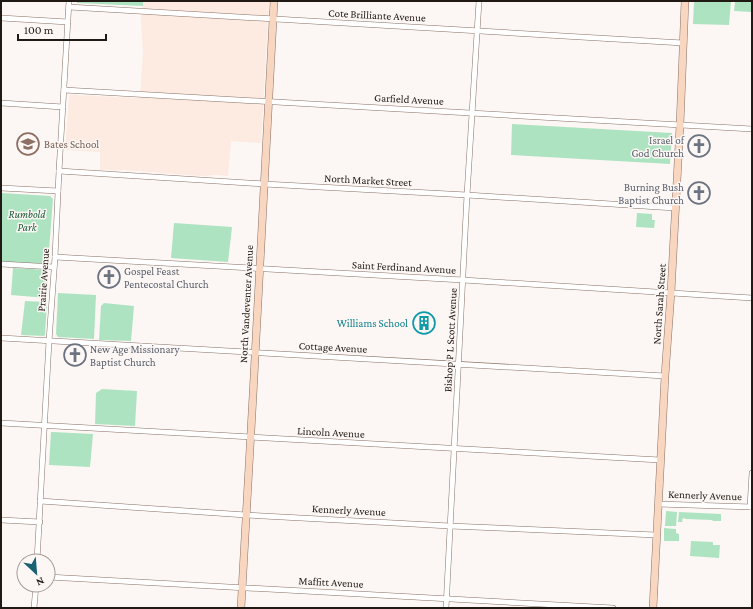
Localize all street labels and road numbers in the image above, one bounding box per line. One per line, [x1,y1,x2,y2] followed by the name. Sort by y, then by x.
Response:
[328,6,426,24] street label: Cote Brilliante Avenue
[374,91,444,107] street label: Garfield Avenue
[324,172,412,188] street label: North Market Street
[237,245,255,363] street label: North Vandeventer Avenue
[35,248,51,312] street label: Prairie Avenue
[352,258,457,276] street label: Saint Ferdinand Avenue
[650,263,668,345] street label: North Sarah Street
[441,287,460,392] street label: Bishop P L Scott Avenue
[298,339,368,356] street label: Cottage Avenue
[297,424,365,440] street label: Lincoln Avenue
[668,488,742,503] street label: Kennerly Avenue
[312,502,386,519] street label: Kennerly Avenue
[298,574,364,590] street label: Maffitt Avenue

